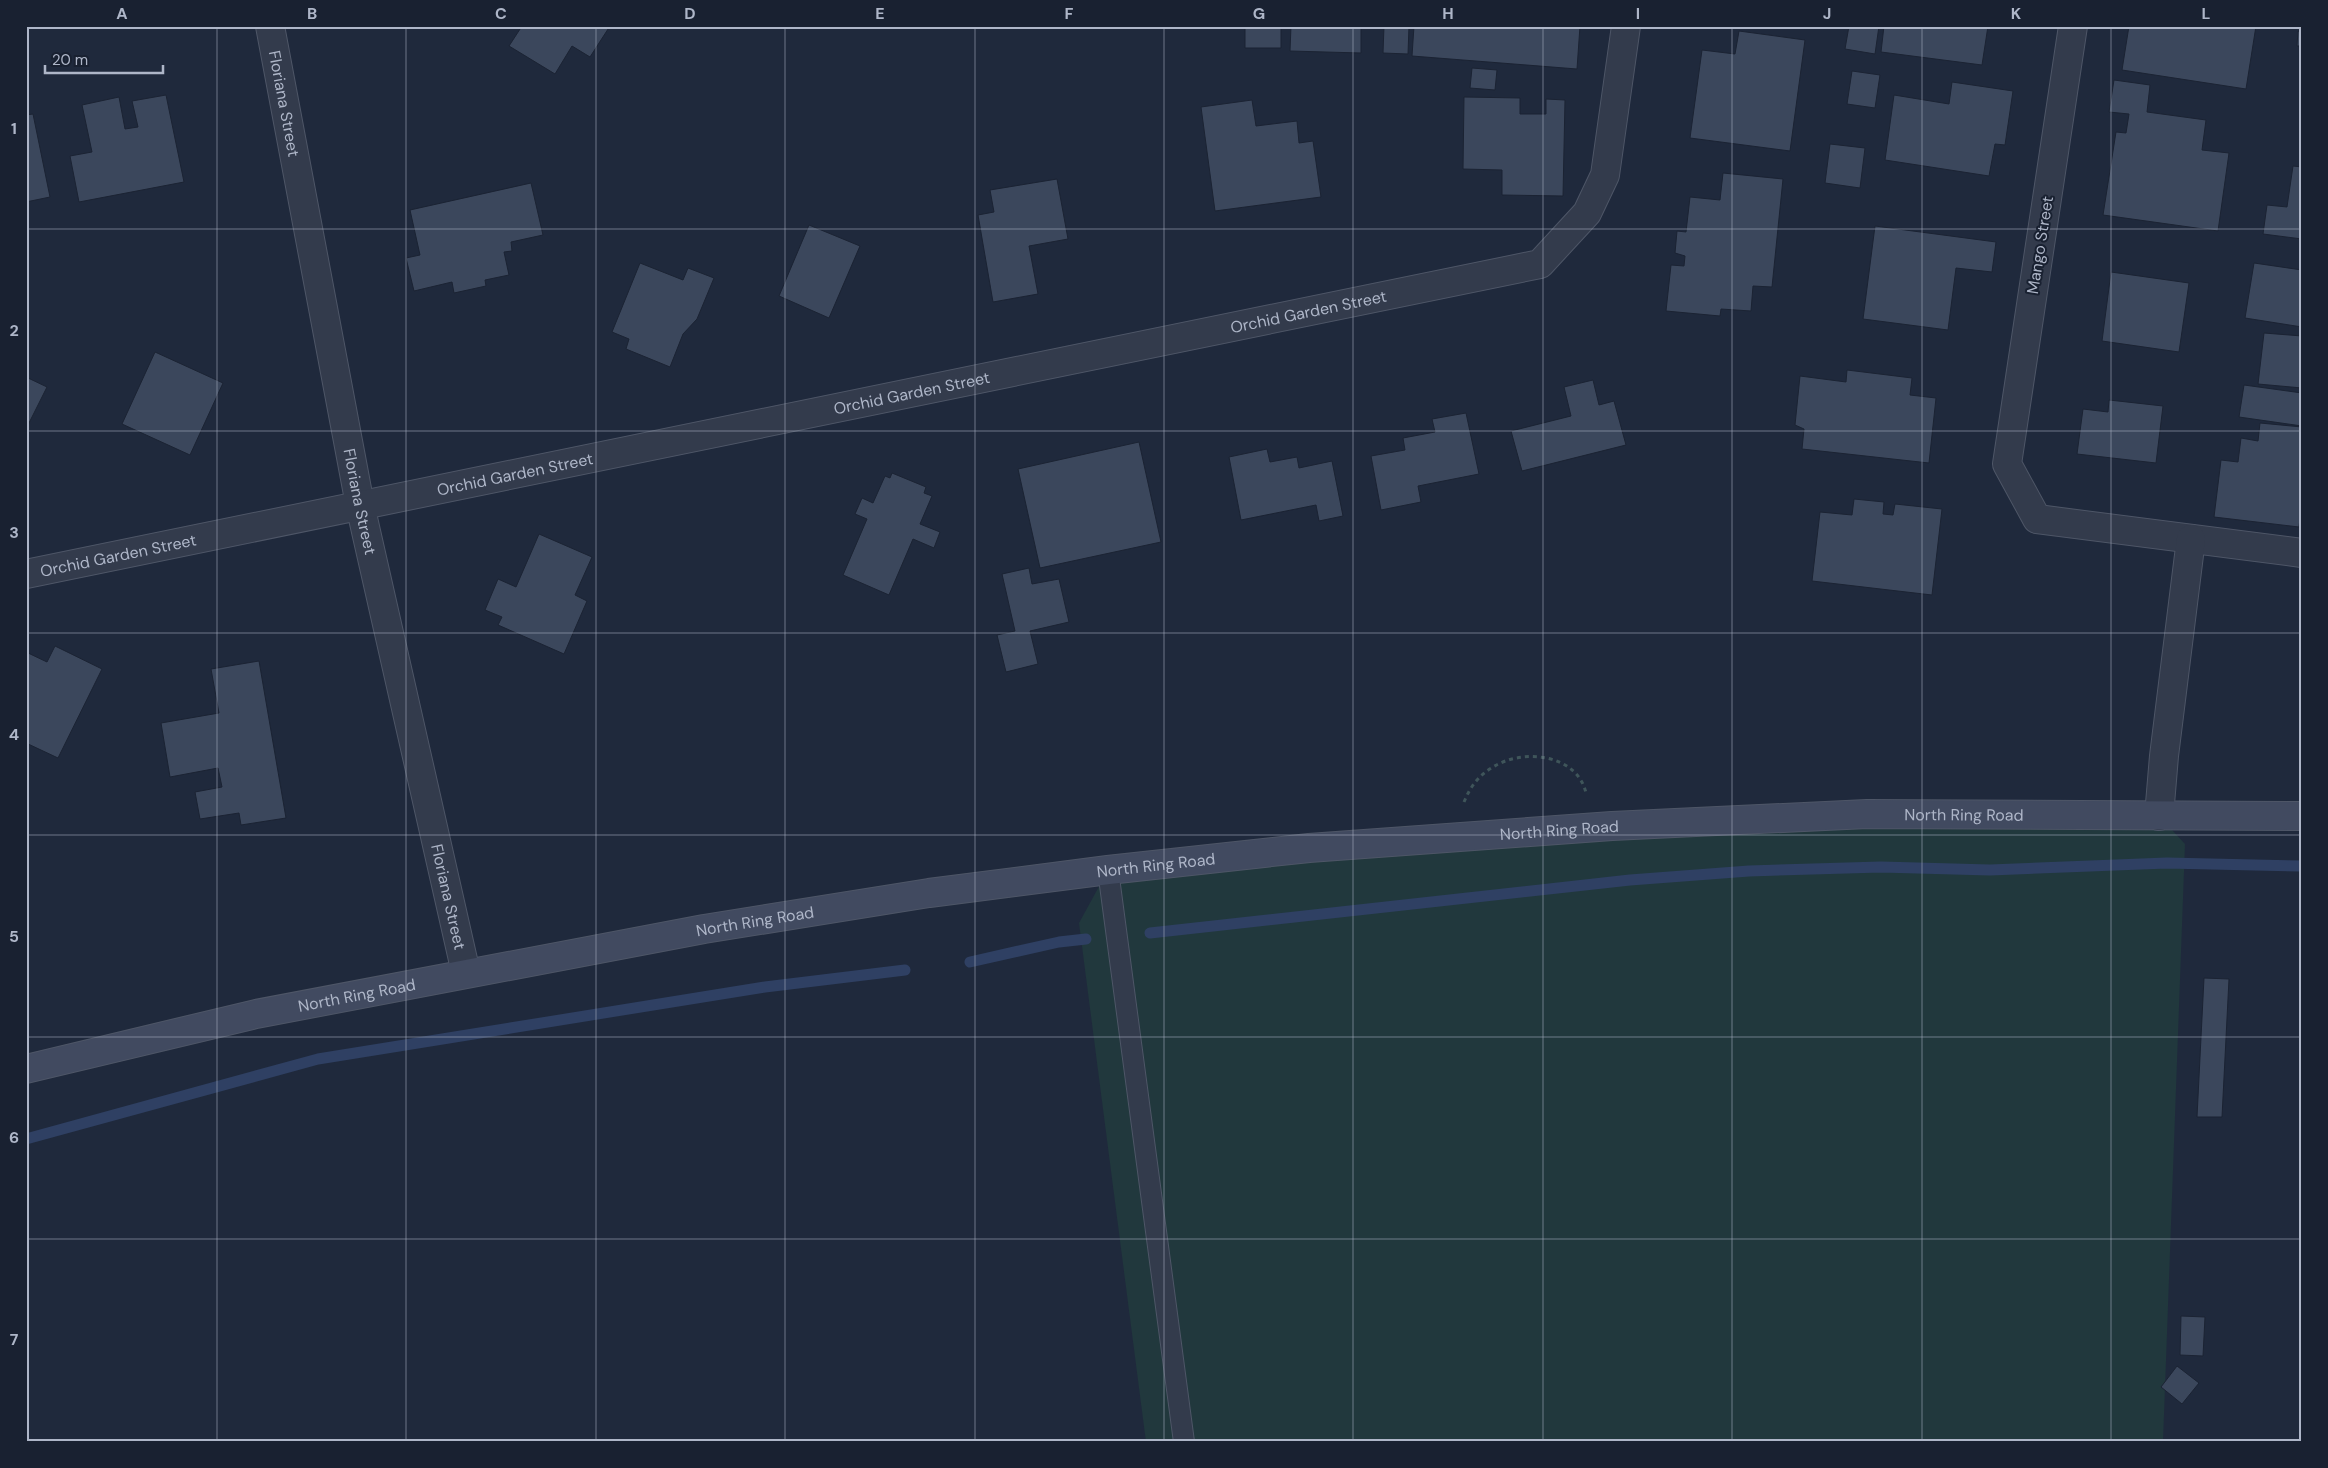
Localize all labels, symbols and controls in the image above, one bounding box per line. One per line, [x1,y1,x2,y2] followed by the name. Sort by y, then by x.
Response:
[116,3,128,24] text: A
[307,3,317,24] text: B
[495,3,507,24] text: C
[684,3,696,24] text: D
[875,3,885,24] text: E
[1065,3,1074,24] text: F
[1253,3,1265,24] text: G
[1442,3,1454,24] text: H
[1636,3,1640,24] text: I
[1823,3,1831,24] text: J
[2011,3,2022,24] text: K
[2202,3,2211,24] text: L
[45,42,162,74] scale bar
[264,49,305,158] street label: Floriana Street
[52,50,88,70] text: 20 m
[11,118,17,139] text: 1
[2022,194,2058,296] street label: Mango Street
[1228,285,1388,338] street label: Orchid Garden Street
[9,320,19,341] text: 2
[832,366,992,419] street label: Orchid Garden Street
[339,447,381,557] street label: Floriana Street
[435,448,595,500] street label: Orchid Garden Street
[9,522,19,543] text: 3
[38,529,198,581] street label: Orchid Garden Street
[9,724,19,745] text: 4
[1904,804,2024,825] street label: North Ring Road
[1499,815,1619,845] street label: North Ring Road
[427,842,471,952] street label: Floriana Street
[1095,848,1216,882] street label: North Ring Road
[694,901,815,941] street label: North Ring Road
[9,926,19,947] text: 5
[296,973,417,1016] street label: North Ring Road
[9,1127,19,1148] text: 6
[10,1329,19,1350] text: 7

